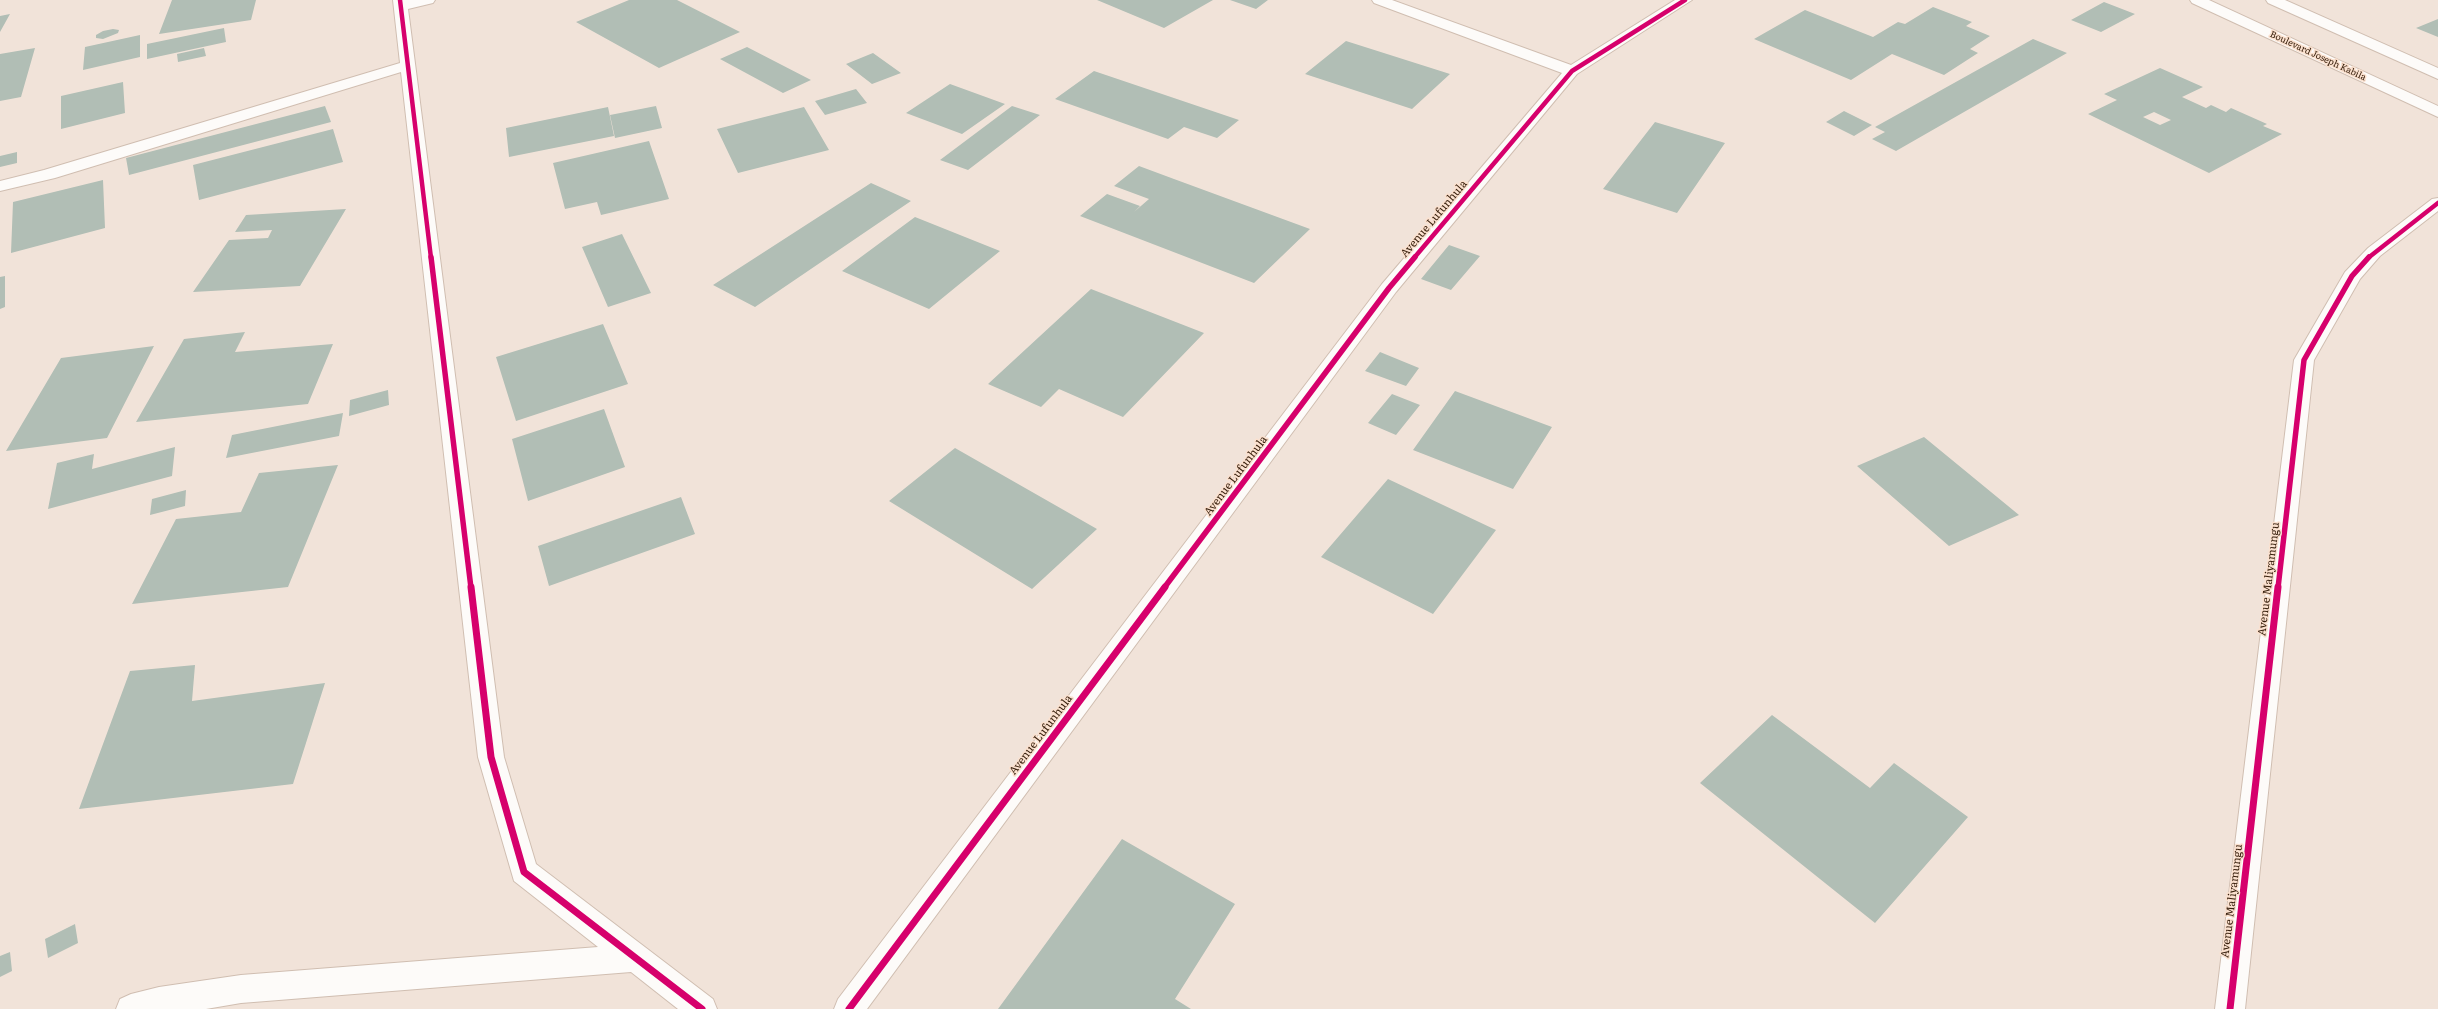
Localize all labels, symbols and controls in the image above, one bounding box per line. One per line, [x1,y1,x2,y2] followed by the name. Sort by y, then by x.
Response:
[2268,29,2368,83] street label: Boulevard Joseph Kabila
[1398,178,1470,260] street label: Avenue Lufunhula
[1202,433,1270,519] street label: Avenue Lufunhula
[2255,521,2283,637] street label: Avenue Maliyamungu
[1007,692,1075,778] street label: Avenue Lufunhula
[2218,843,2246,959] street label: Avenue Maliyamungu

